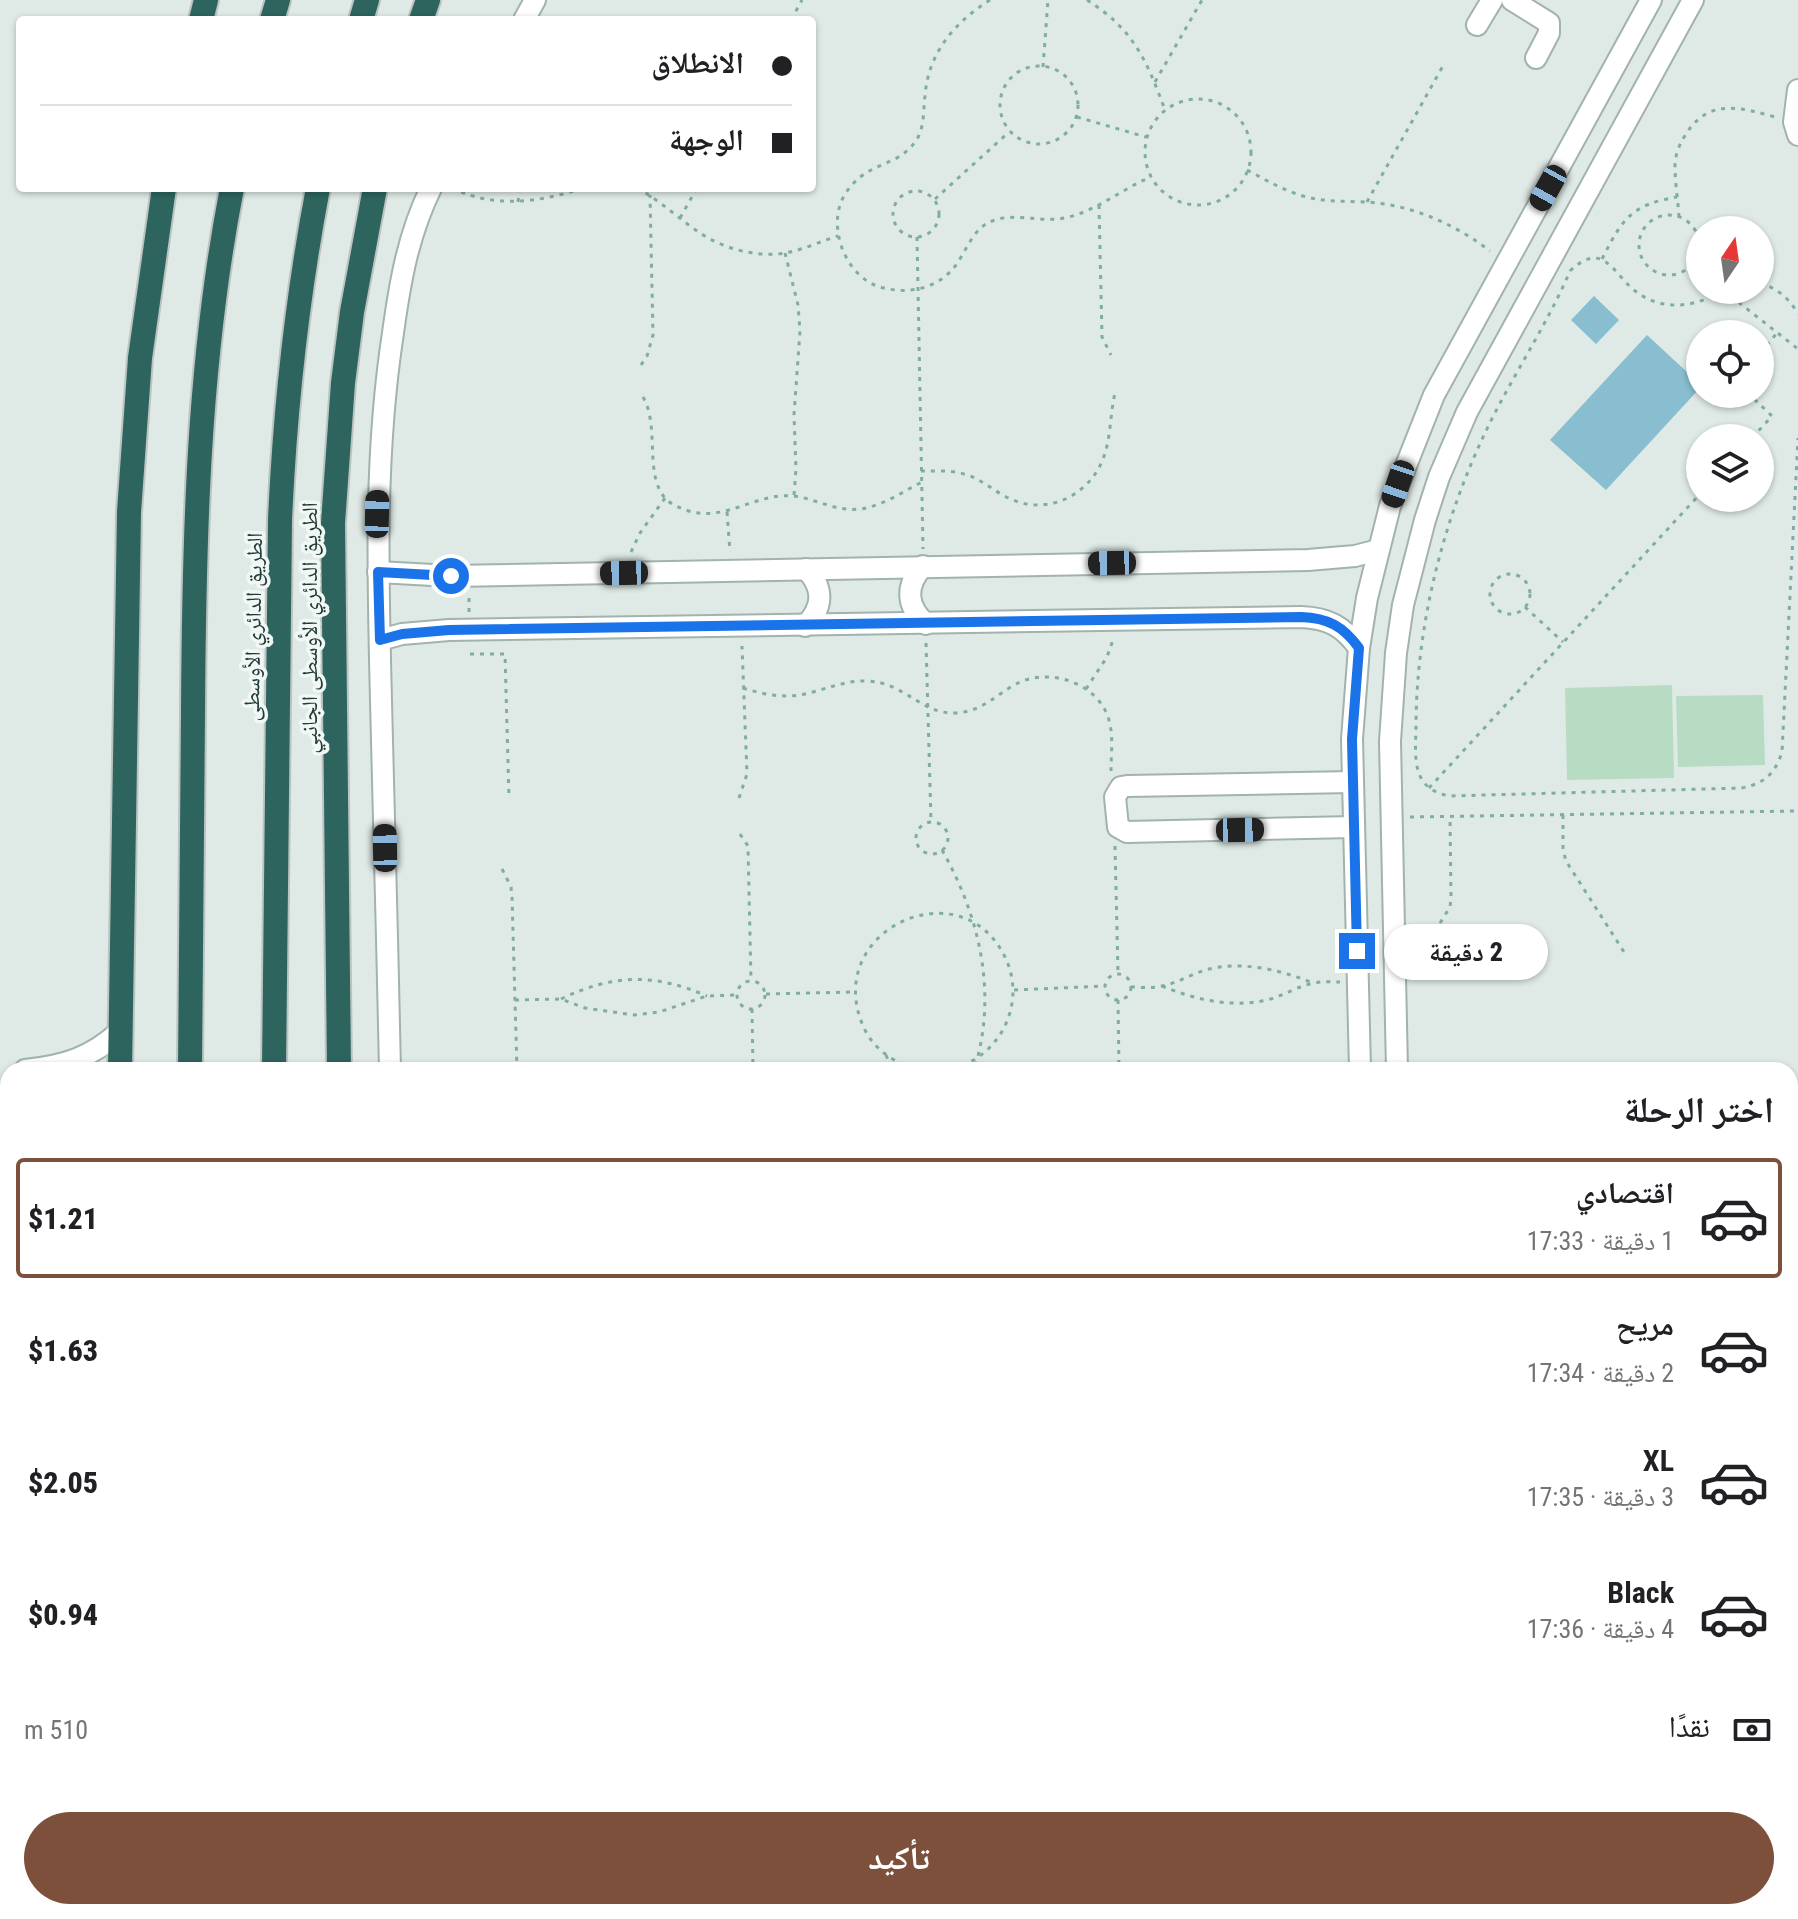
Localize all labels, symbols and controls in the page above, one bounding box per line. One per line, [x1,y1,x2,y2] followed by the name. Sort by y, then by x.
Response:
[651,45,744,80] text: الانطلاق
[669,122,744,157] text: الوجهة
[1526,161,1570,215] car
[1686,216,1774,304] north arrow
[1686,216,1774,512] map controls
[1686,320,1774,408] button: locate
[1686,424,1774,512] button: layers
[1379,457,1417,511] car
[365,490,389,538] car
[297,502,326,754] street label: الطريق الدائري الأوسطى الجانبي
[239,532,272,722] street label: الطريق الدائري الأوسطى
[1088,551,1136,575] car
[433,558,469,594] route start
[600,561,648,585] car
[1216,818,1264,842] car
[373,824,397,872] car
[1385,923,1549,979] callout: 2 دقيقة
[1339,933,1375,969] route end
[1429,937,1503,967] text: 2 دقيقة
[1624,1089,1774,1131] text: اختر الرحلة
[1576,1175,1674,1210] text: اقتصادي
[1698,1182,1770,1254] icon: car
[28,1201,98,1236] text: $1.21
[1527,1226,1674,1256] text: 1 دقيقة · 17:33
[1616,1307,1674,1342] text: مريح
[1698,1314,1770,1386] icon: car
[28,1333,98,1368] text: $1.63
[1527,1358,1674,1388] text: 2 دقيقة · 17:34
[1643,1443,1674,1478] text: XL
[1698,1446,1770,1518] icon: car
[28,1465,98,1500] text: $2.05
[1527,1482,1674,1512] text: 3 دقيقة · 17:35
[1607,1575,1674,1610] text: Black
[1698,1578,1770,1650] icon: car
[28,1597,98,1632] text: $0.94
[1527,1614,1674,1644] text: 4 دقيقة · 17:36
[1730,1708,1774,1752] icon: cash
[1669,1709,1710,1744] text: نقدًا
[24,1715,88,1745] text: 510 m
[24,1812,1774,1904] button: تأكيد

